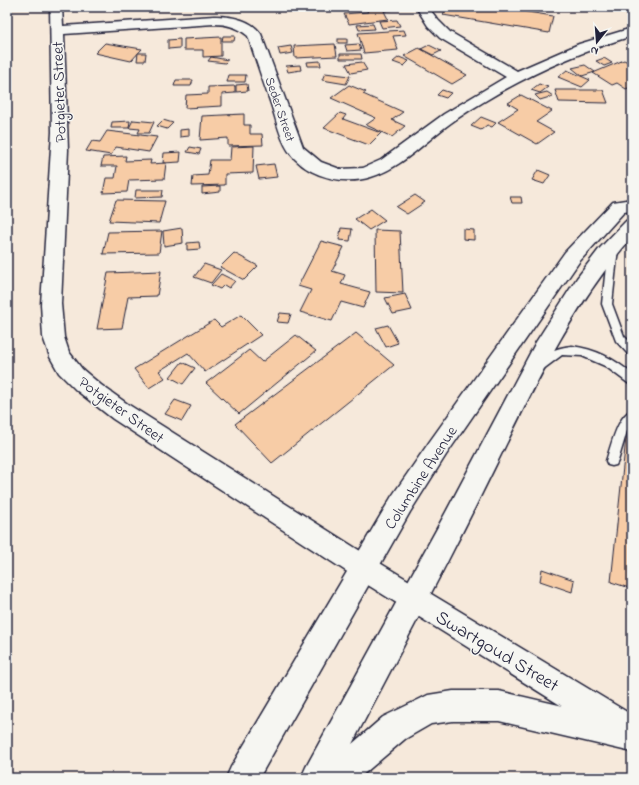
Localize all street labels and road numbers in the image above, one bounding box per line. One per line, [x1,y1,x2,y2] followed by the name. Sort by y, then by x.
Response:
[46,40,74,143] street label: Potgieter Street
[260,75,300,145] street label: Seder Street
[73,371,169,450] street label: Potgieter Street
[379,421,465,535] street label: Columbine Avenue
[429,605,564,702] street label: Swartgoud Street

